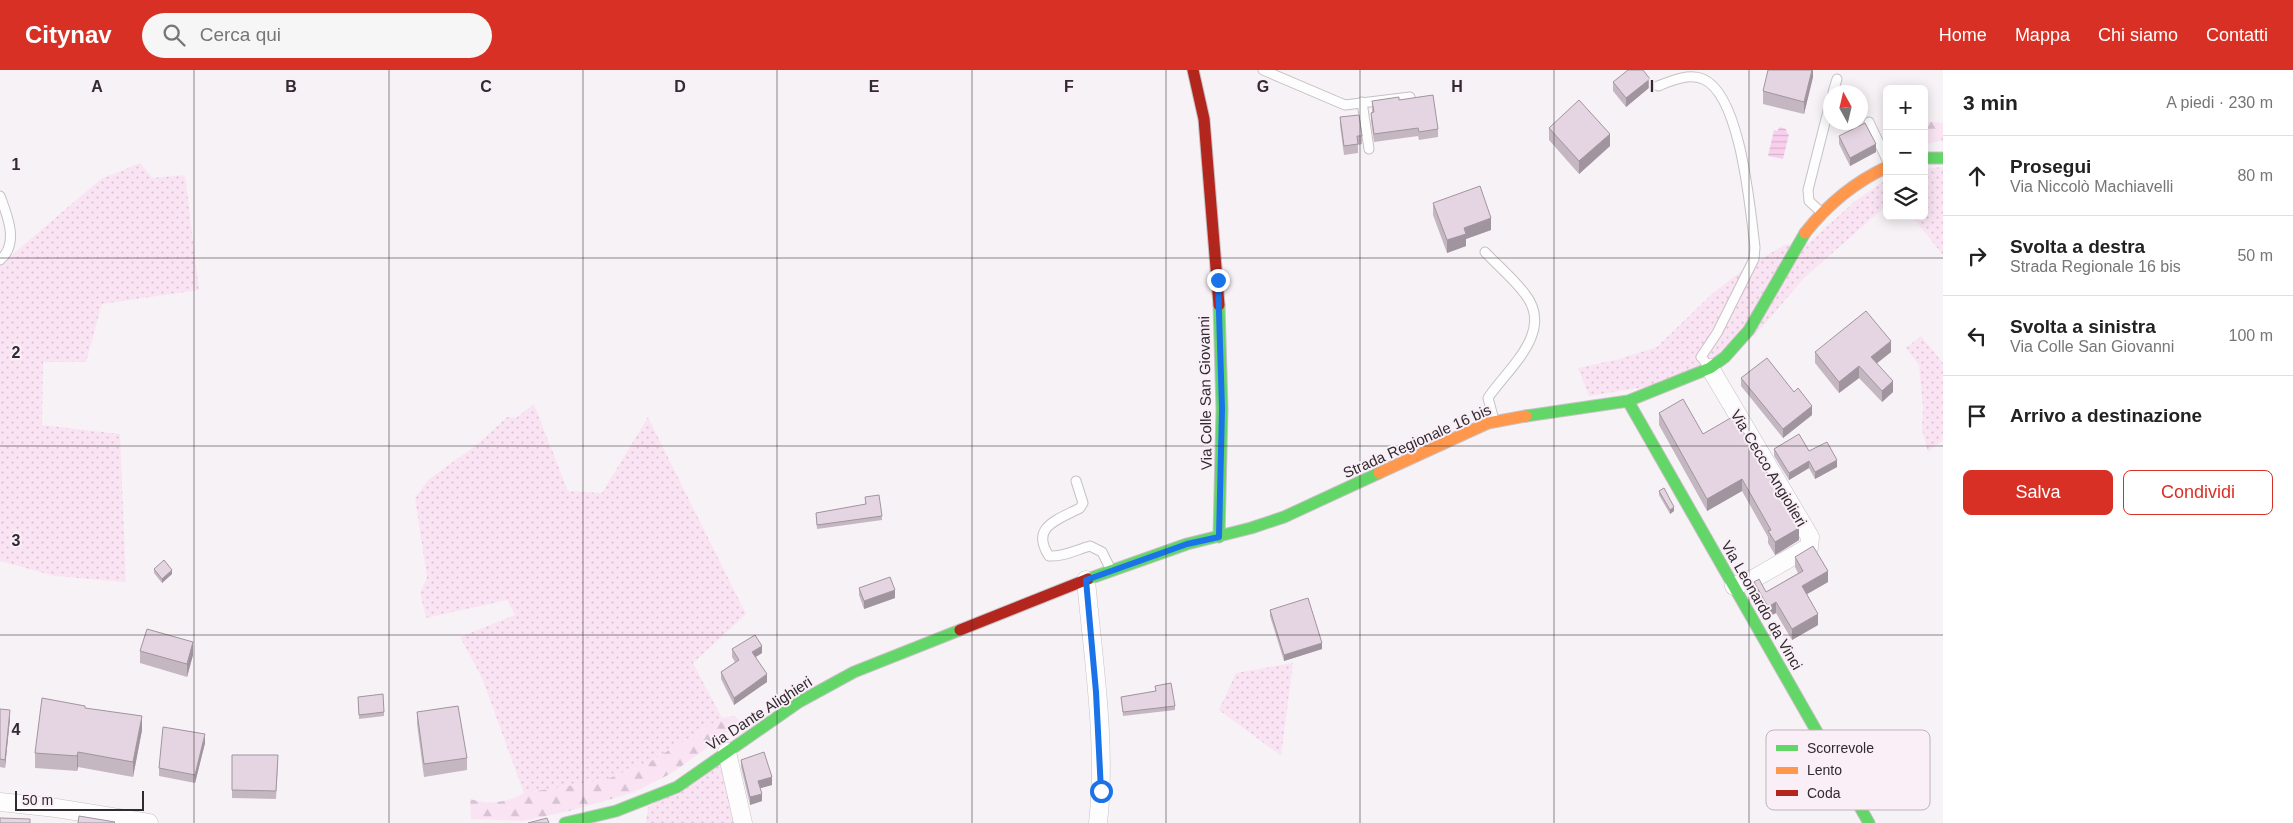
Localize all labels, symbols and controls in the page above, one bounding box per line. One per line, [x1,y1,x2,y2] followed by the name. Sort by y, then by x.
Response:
[142,13,492,58] search box
[25,21,112,48] text: Citynav
[160,21,188,49] icon: search
[200,24,281,45] text: Cerca qui
[1939,25,1987,45] text: Home
[2015,25,2070,45] text: Mappa
[2098,25,2178,45] text: Chi siamo
[2206,25,2268,45] text: Contatti
[91,78,103,95] text: A
[285,78,297,95] text: B
[480,78,492,95] text: C
[674,78,686,95] text: D
[869,78,880,95] text: E
[1064,78,1074,95] text: F
[1257,78,1269,95] text: G
[1451,78,1463,95] text: H
[1650,78,1654,95] text: I
[1823,85,1868,130] north arrow
[1883,85,1928,220] map controls
[1883,85,1928,130] button: +
[1963,91,2018,114] text: 3 min
[2166,94,2273,111] text: A piedi · 230 m
[1883,130,1928,175] button: −
[12,156,21,173] text: 1
[2010,156,2091,177] text: Prosegui
[1963,162,1991,190] icon: ahead
[2237,167,2273,184] text: 80 m
[1883,175,1928,220] button: layers
[2010,178,2173,195] text: Via Niccolò Machiavelli
[2010,236,2145,257] text: Svolta a destra
[1963,242,1991,270] icon: right
[2237,247,2273,264] text: 50 m
[2010,258,2181,275] text: Strada Regionale 16 bis
[1207,269,1230,292] route end
[1195,316,1215,470] street label: Via Colle San Giovanni
[2010,316,2156,337] text: Svolta a sinistra
[1963,322,1991,350] icon: left
[2229,327,2273,344] text: 100 m
[2010,338,2174,355] text: Via Colle San Giovanni
[12,344,21,361] text: 2
[1340,401,1494,481] street label: Strada Regionale 16 bis
[1963,402,1991,430] icon: arrive
[2010,405,2202,426] text: Arrivo a destinazione
[1727,407,1811,529] street label: Via Cecco Angiolieri
[1963,470,2113,515] button: Salva
[2123,470,2273,515] button: Condividi
[12,532,21,549] text: 3
[1718,537,1806,673] street label: Via Leonardo da Vinci
[703,673,815,753] street label: Via Dante Alighieri
[12,721,21,738] text: 4
[1766,730,1930,810] legend
[1807,740,1874,756] text: Scorrevole
[1807,762,1842,778] text: Lento
[1090,780,1113,803] route start
[1807,785,1841,801] text: Coda
[15,788,144,811] scale bar
[22,792,53,808] text: 50 m

